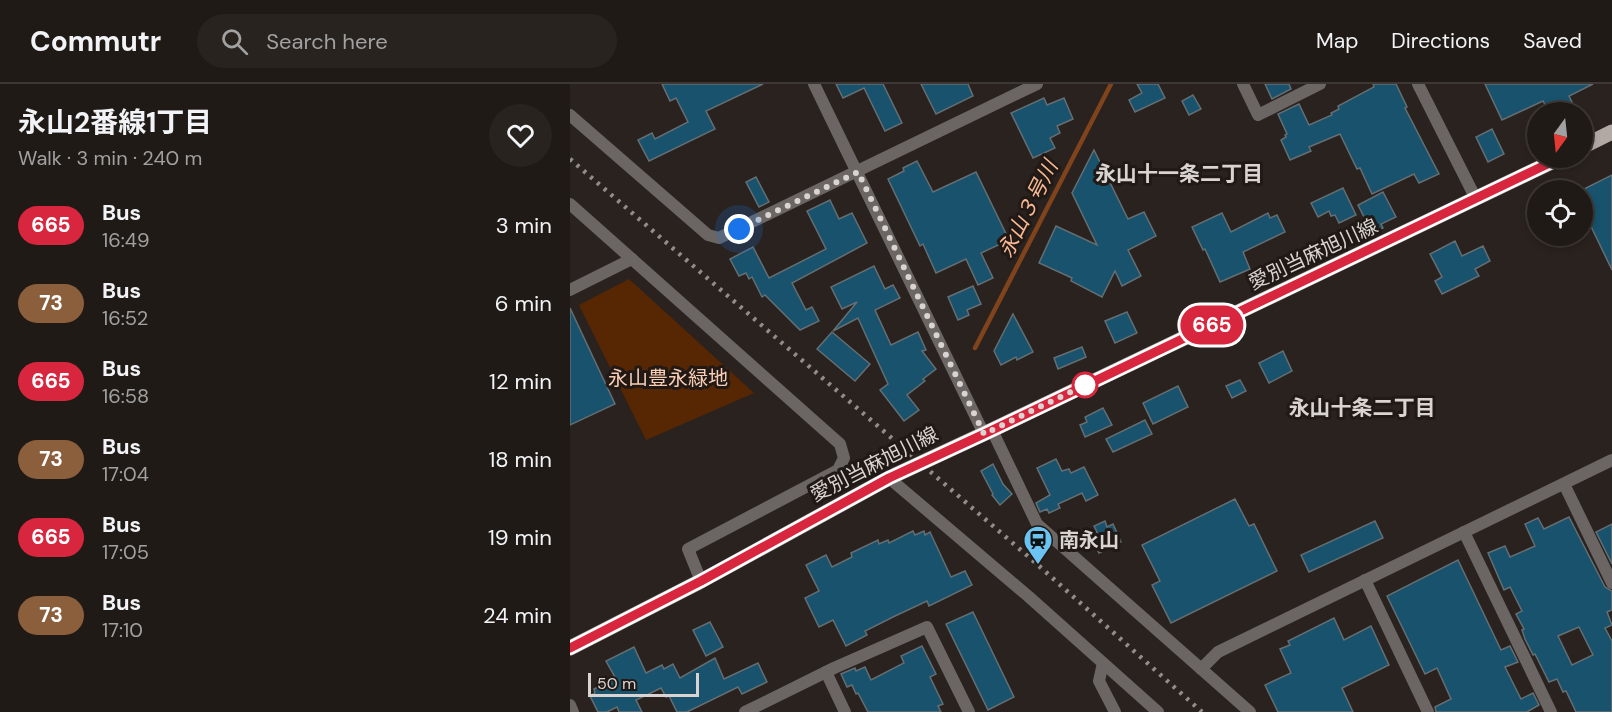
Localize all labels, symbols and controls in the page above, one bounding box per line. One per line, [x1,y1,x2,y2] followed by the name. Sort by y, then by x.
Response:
[197,14,617,68] search box
[30,23,161,60] text: Commutr
[218,25,251,58] icon: search
[266,27,388,56] text: Search here
[1316,27,1358,55] text: Map
[1391,27,1490,55] text: Directions
[1523,27,1582,55] text: Saved
[1527,102,1593,168] north arrow
[1527,102,1593,246] map controls
[18,104,212,141] text: 永山2番線1丁目
[489,104,552,167] button: heart
[18,145,202,171] text: Walk · 3 min · 240 m
[992,154,1065,262] water label: 永山３号川
[1095,160,1263,188] district label: 永山十一条二丁目
[1527,180,1593,246] button: locate
[102,198,141,227] text: Bus
[31,211,71,239] text: 665
[496,211,552,240] text: 3 min
[1244,213,1382,295] street label: 愛別当麻旭川線
[724,214,754,244] your location
[102,227,150,253] text: 16:49
[102,276,141,305] text: Bus
[39,289,63,317] text: 73
[495,289,552,318] text: 6 min
[102,305,148,331] text: 16:52
[1178,306,1246,344] line badge: 665
[1192,311,1232,339] text: 665
[102,354,141,383] text: Bus
[608,365,728,391] park label: 永山豊永緑地
[31,367,71,395] text: 665
[489,367,552,396] text: 12 min
[1072,372,1098,398] unlabelled marker
[102,383,149,409] text: 16:58
[1289,394,1436,422] district label: 永山十条二丁目
[806,421,942,507] street label: 愛別当麻旭川線
[102,432,141,461] text: Bus
[39,445,63,473] text: 73
[488,445,552,474] text: 18 min
[102,461,149,487] text: 17:04
[102,510,141,539] text: Bus
[31,523,71,551] text: 665
[488,523,552,552] text: 19 min
[1022,524,1054,566] station icon: 南永山
[1059,527,1119,553] place label: 南永山
[102,539,149,565] text: 17:05
[102,588,141,617] text: Bus
[39,601,63,629] text: 73
[483,601,552,630] text: 24 min
[102,617,143,643] text: 17:10
[588,670,699,698] scale bar
[597,673,636,694] text: 50 m

